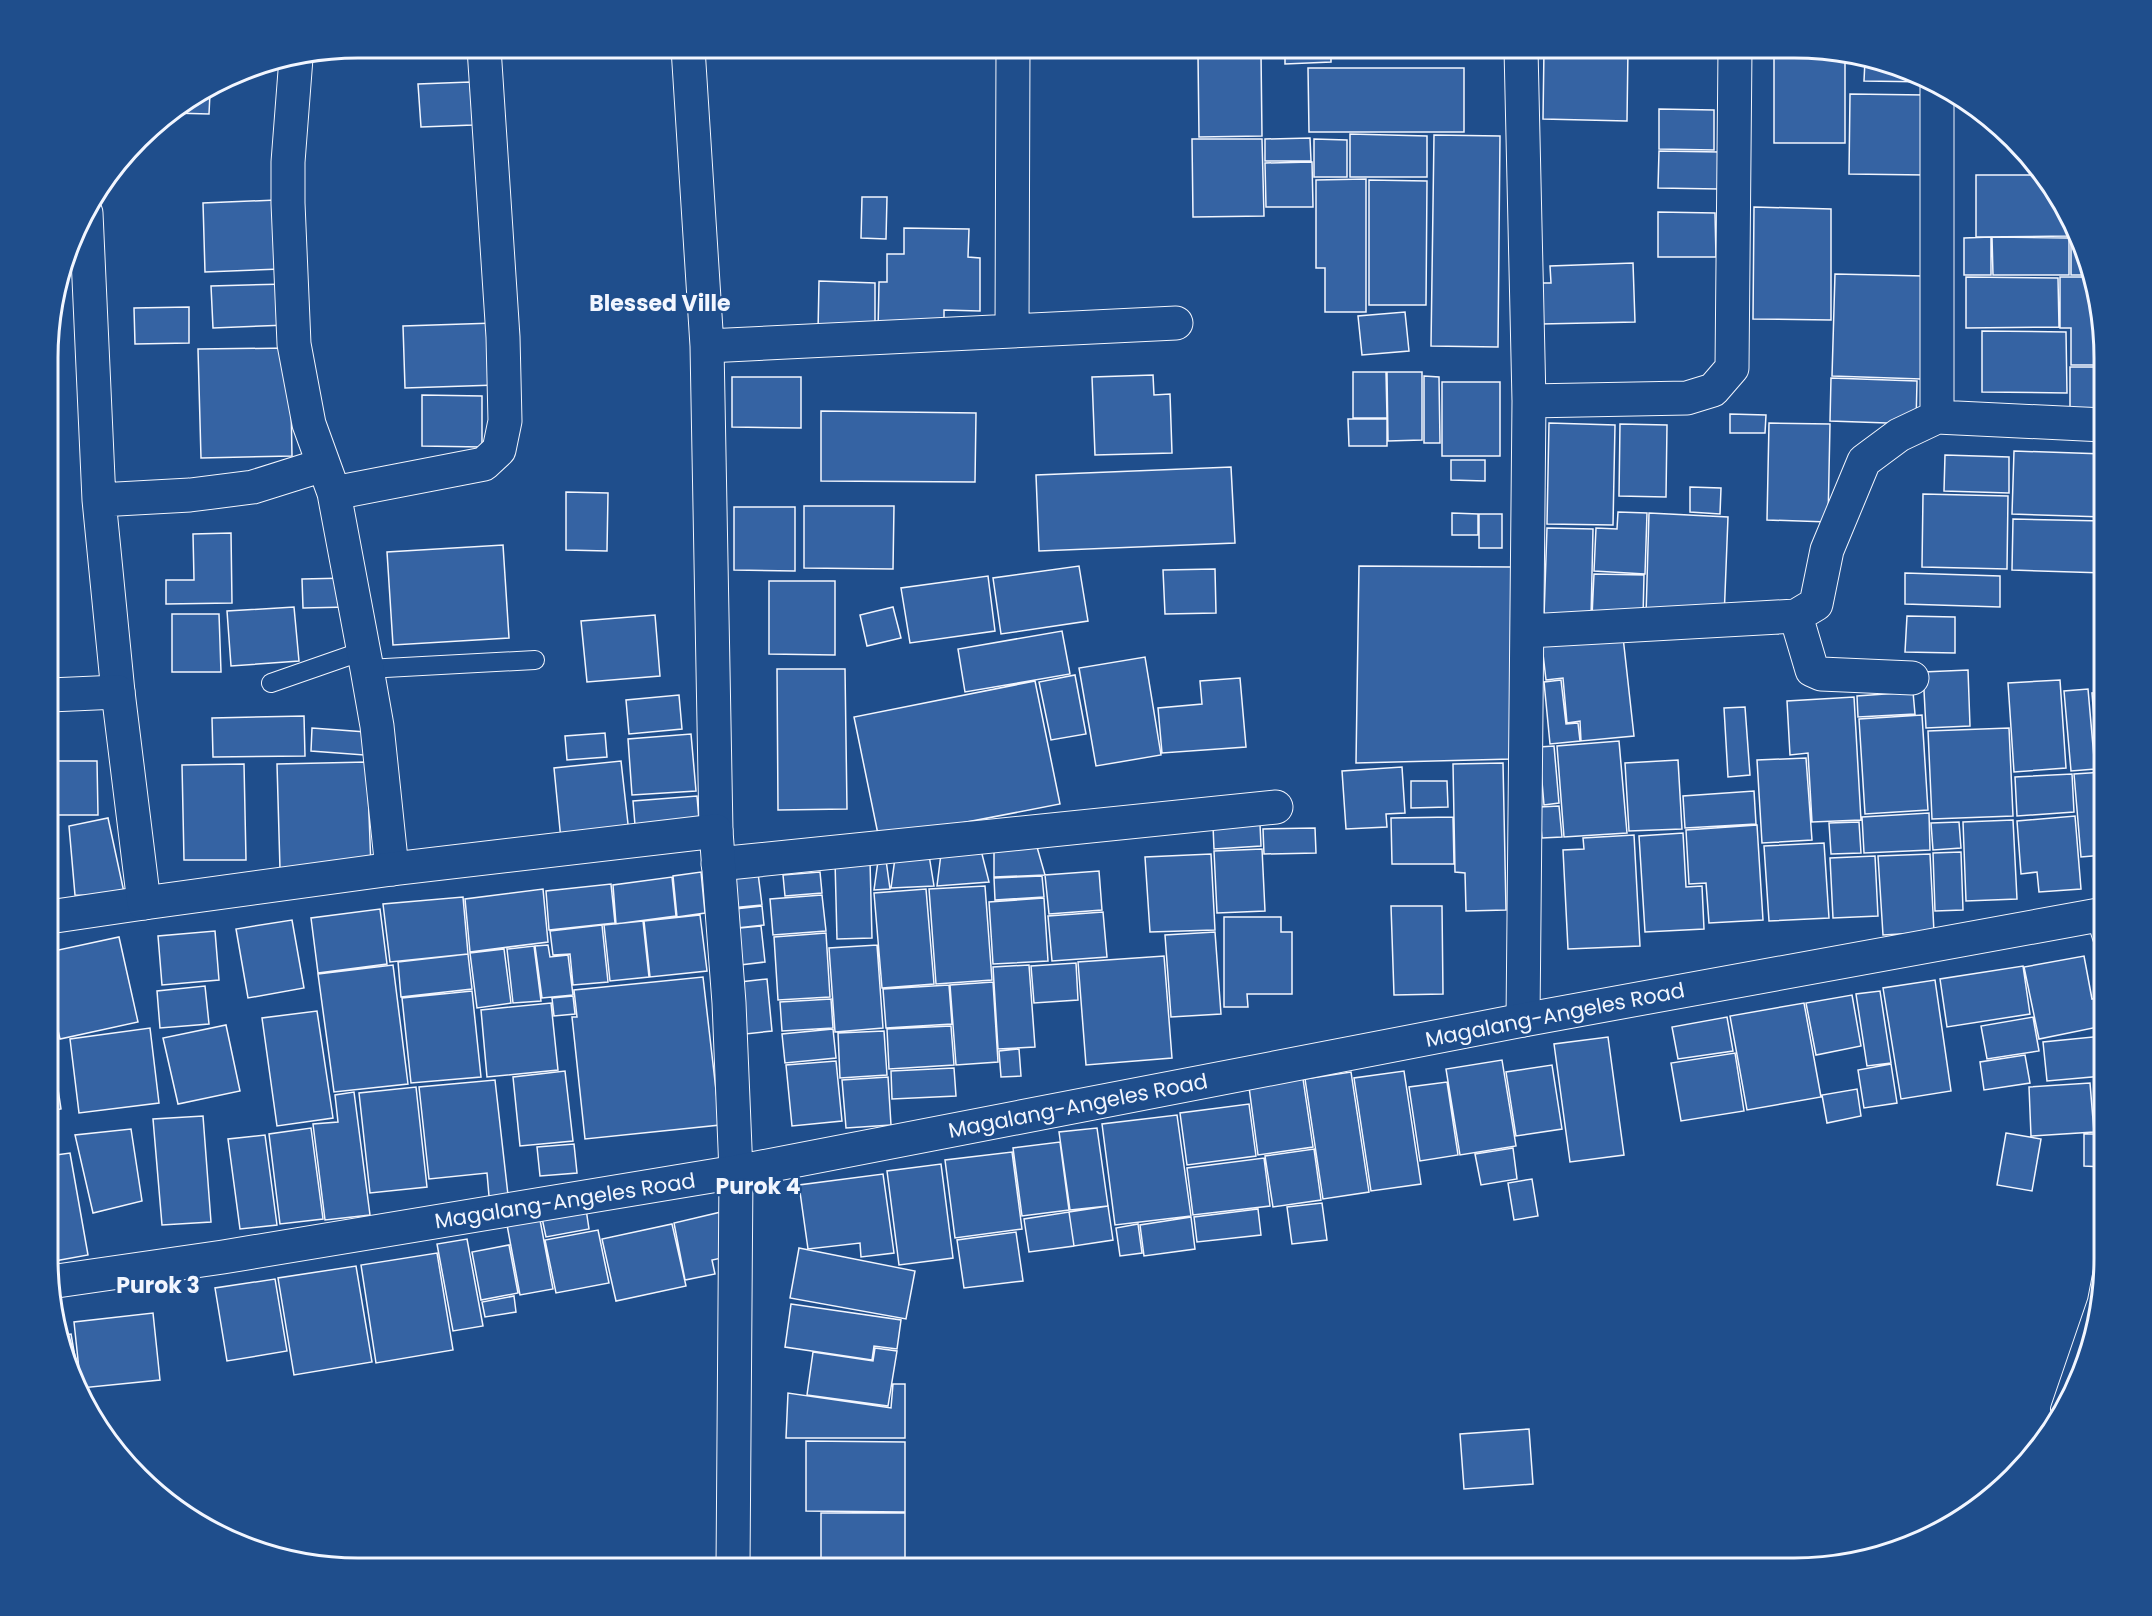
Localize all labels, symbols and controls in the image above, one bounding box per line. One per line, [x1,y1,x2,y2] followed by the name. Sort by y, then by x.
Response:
[589,288,731,319] district label: Blessed Ville
[1423,975,1687,1054] street label: Magalang-Angeles Road
[946,1066,1210,1145] street label: Magalang-Angeles Road
[433,1166,697,1235] street label: Magalang-Angeles Road
[715,1171,801,1202] district label: Purok 4
[116,1270,200,1301] district label: Purok 3

